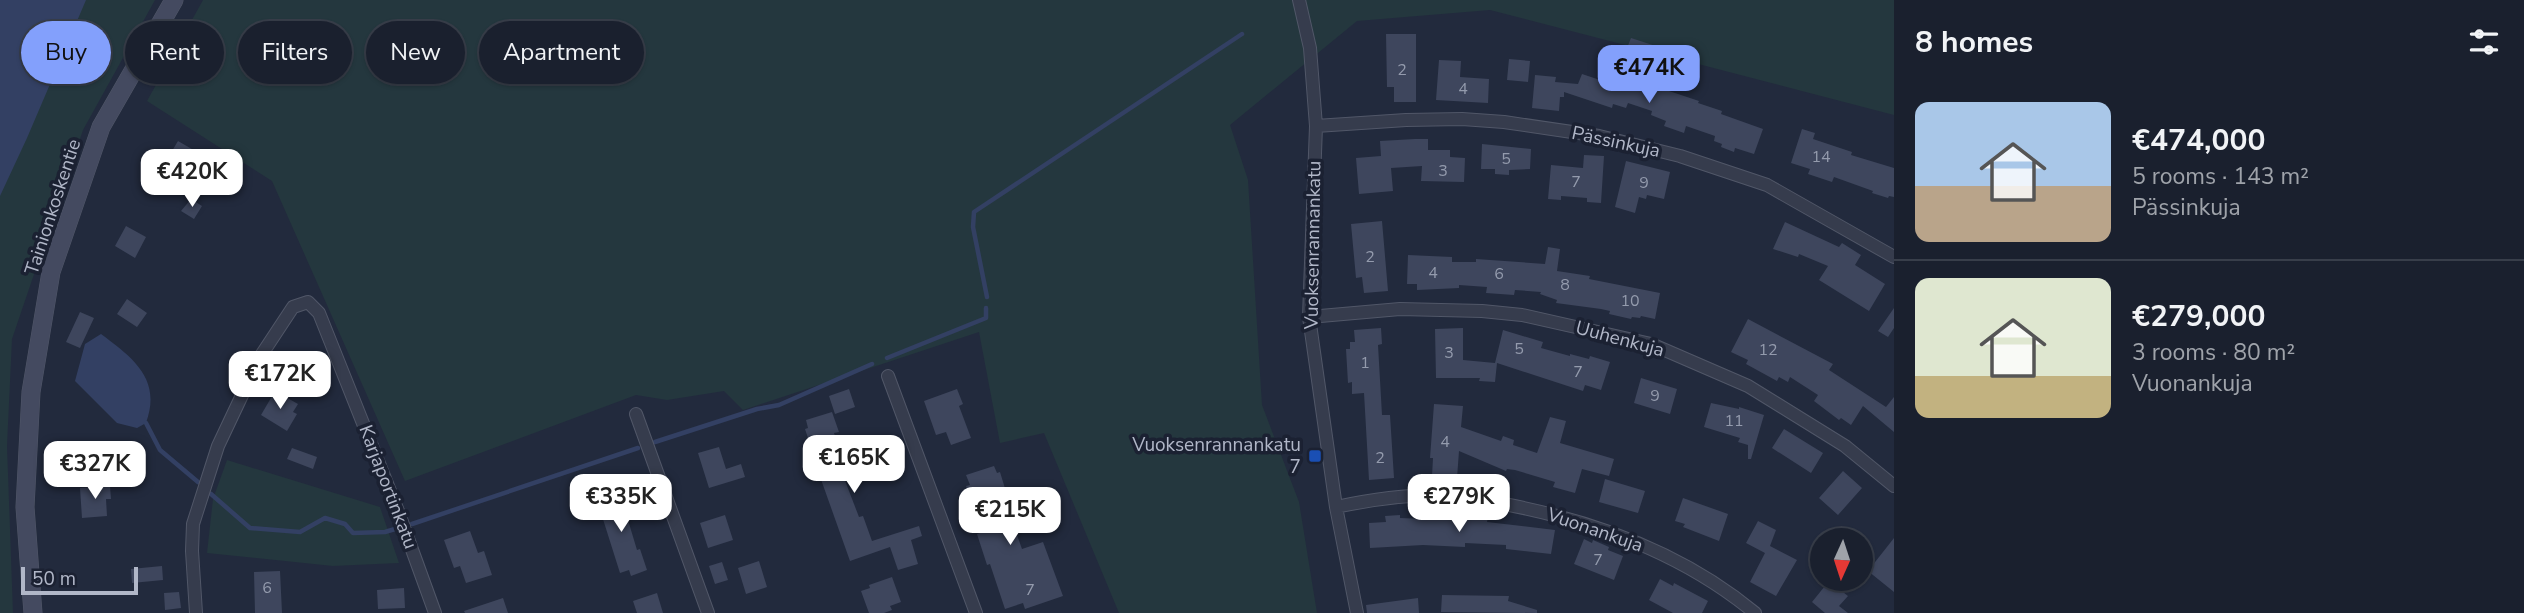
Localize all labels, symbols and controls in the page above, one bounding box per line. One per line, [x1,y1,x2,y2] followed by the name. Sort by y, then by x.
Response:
[21,21,111,84] chip: Buy
[125,21,224,84] chip: Rent
[238,21,352,84] chip: Filters
[366,21,465,84] chip: New
[479,21,644,84] chip: Apartment
[1915,22,2033,63] text: 8 homes
[2465,23,2503,61] icon: filters
[1600,46,1698,105] pin: €474K
[1614,52,1684,83] text: €474K
[1397,59,1407,81] house number: 2
[1458,78,1468,100] house number: 4
[1569,120,1663,164] street label: Pässinkuja
[2132,120,2265,161] text: €474,000
[1971,130,2055,214] icon: home
[19,136,87,278] street label: Tainionkoskentie
[1811,146,1831,168] house number: 14
[1501,148,1511,170] house number: 5
[143,150,241,209] pin: €420K
[157,156,227,187] text: €420K
[1299,160,1327,331] street label: Vuoksenrannankatu
[1438,160,1448,182] house number: 3
[2132,161,2309,192] text: 5 rooms · 143 m²
[1571,171,1581,193] house number: 7
[1639,172,1649,194] house number: 9
[2132,192,2241,223] text: Pässinkuja
[1365,246,1375,268] house number: 2
[1428,262,1438,284] house number: 4
[1494,263,1504,285] house number: 6
[1560,274,1570,296] house number: 8
[1620,290,1640,312] house number: 10
[2132,296,2265,337] text: €279,000
[1971,306,2055,390] icon: home
[1573,315,1667,363] street label: Uuhenkuja
[2132,337,2295,368] text: 3 rooms · 80 m²
[1514,338,1524,360] house number: 5
[1758,339,1778,361] house number: 12
[1444,342,1454,364] house number: 3
[231,352,329,411] pin: €172K
[1360,352,1370,374] house number: 1
[245,358,315,389] text: €172K
[1573,361,1583,383] house number: 7
[2132,368,2253,399] text: Vuonankuja
[1650,385,1660,407] house number: 9
[1724,410,1744,432] house number: 11
[352,421,424,553] street label: Karjaportinkatu
[1440,431,1450,453] house number: 4
[1131,432,1301,480] place label: Vuoksenrannankatu 7
[805,435,903,495] pin: €165K
[46,442,144,501] pin: €327K
[819,442,889,473] text: €165K
[1375,447,1385,469] house number: 2
[60,448,130,479] text: €327K
[1307,448,1323,464] marker: Vuoksenrannankatu 7
[572,475,670,534] pin: €335K
[1410,475,1508,534] pin: €279K
[586,481,656,512] text: €335K
[1424,481,1494,512] text: €279K
[961,488,1059,547] pin: €215K
[975,494,1045,525] text: €215K
[1543,501,1646,559] street label: Vuonankuja
[1810,528,1872,592] north arrow
[1810,528,1873,591] map controls
[1593,549,1603,571] house number: 7
[21,564,138,596] scale bar
[32,566,76,592] text: 50 m
[262,577,272,599] house number: 6
[1025,579,1035,601] house number: 7

